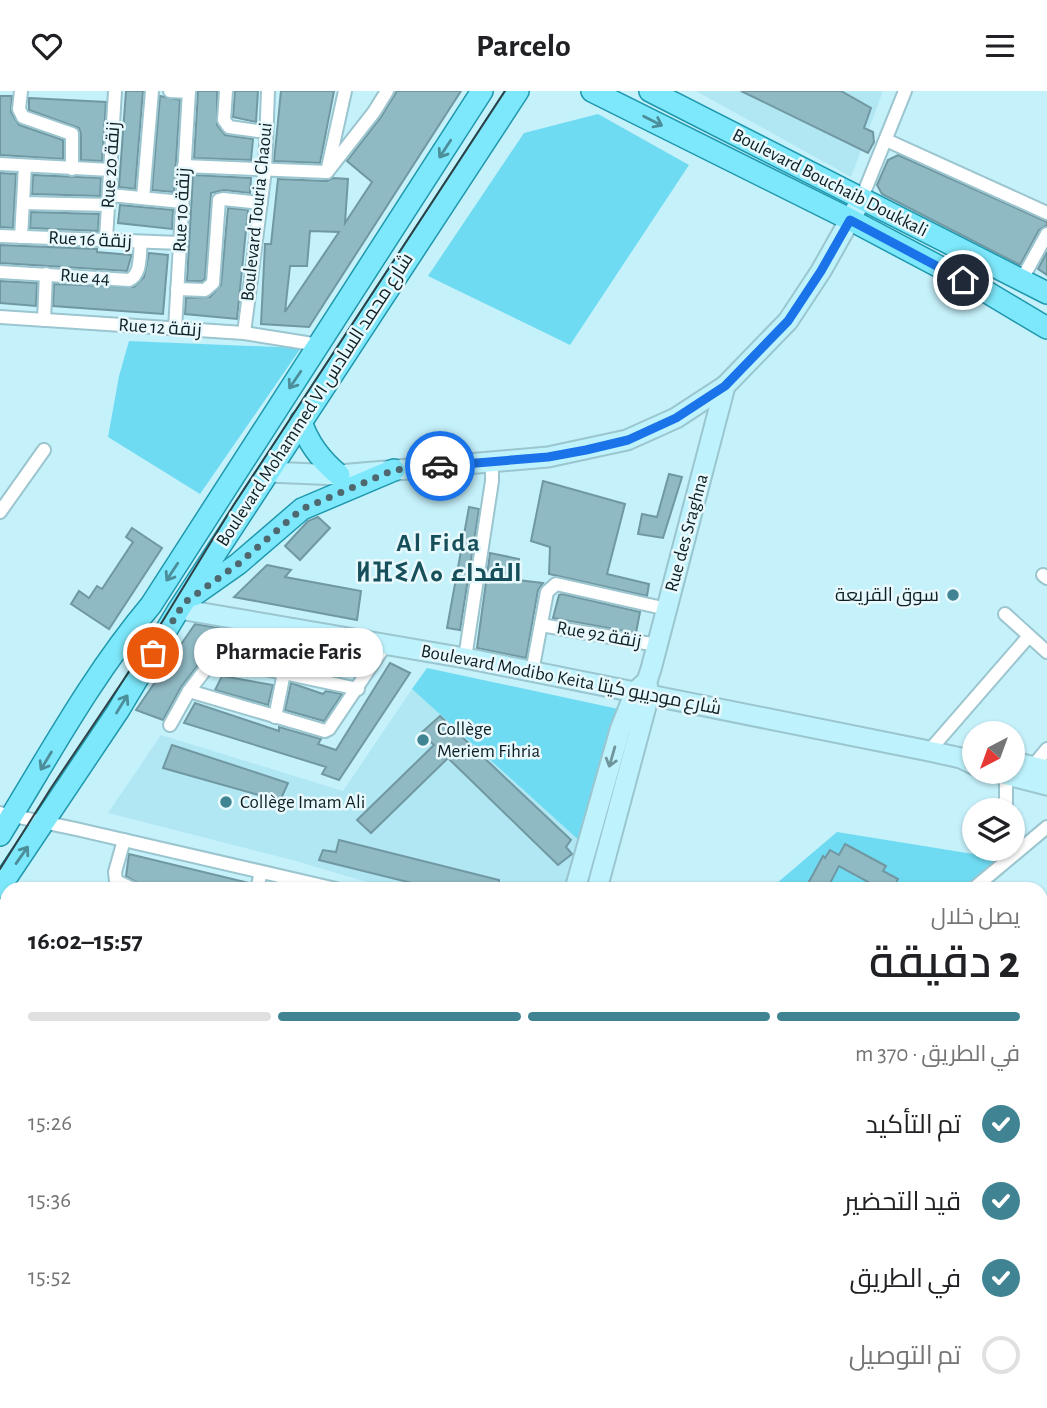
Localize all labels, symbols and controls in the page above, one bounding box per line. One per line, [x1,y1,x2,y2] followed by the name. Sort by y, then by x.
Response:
[28,27,66,65] icon: heart
[981,27,1019,65] icon: menu
[476,30,571,62] text: Parcelo
[642,115,663,129] one-way arrow
[98,121,125,209] street label: Rue 20 زنقة
[238,122,276,302] street label: Boulevard Touria Chaoui
[729,125,931,241] street label: Boulevard Bouchaib Doukkali
[438,138,452,158] one-way arrow
[170,167,195,253] street label: Rue 10 زنقة
[48,228,132,253] street label: Rue 16 زنقة
[212,249,420,552] street label: Boulevard Mohammed VI شارع محمد السادس
[933,250,993,310] pin
[944,261,982,299] icon: home
[59,266,111,288] street label: Rue 44
[118,316,202,341] street label: Rue 12 زنقة
[287,370,301,390] one-way arrow
[405,431,475,501] courier
[421,447,459,485] icon: car
[662,472,712,594] street label: Rue des Sraghna
[356,530,522,586] district label: Al Fida ⵍⴼⵉⴷⴰ الفداء
[164,562,179,581] one-way arrow
[835,586,939,607] place label: سوق القريعة
[945,587,961,603] marker: سوق القريعة
[555,618,643,653] street label: Rue 92 زنقة
[123,623,183,683] pin
[195,629,384,677] callout: Pharmacie Faris
[134,634,172,672] icon: bag
[215,641,362,664] text: Pharmacie Faris
[419,641,723,721] street label: Boulevard Modibo Keita شارع موديبو كيتا
[115,695,129,715] one-way arrow
[437,720,540,761] place label: Collège Meriem Fihria
[962,721,1026,784] north arrow
[962,721,1025,861] map controls
[415,732,431,748] marker: Collège Meriem Fihria
[605,746,618,768] one-way arrow
[39,751,53,771] one-way arrow
[240,793,365,812] place label: Collège Imam Ali
[218,794,234,810] marker: Collège Imam Ali
[962,798,1025,861] button: layers
[15,846,29,865] one-way arrow
[931,906,1020,929] text: يصل خلال
[28,928,143,954] text: 15:57–16:02
[869,940,1020,986] text: 2 دقيقة
[855,1043,1020,1066] text: في الطريق · 370 m
[982,1105,1020,1143] icon: check
[28,1112,72,1135] text: 15:26
[865,1112,961,1138] text: تم التأكيد
[982,1182,1020,1220] icon: check
[28,1189,71,1212] text: 15:36
[844,1189,961,1215] text: قيد التحضير
[982,1259,1020,1297] icon: check
[28,1266,71,1289] text: 15:52
[849,1266,961,1292] text: في الطريق
[849,1343,961,1369] text: تم التوصيل

